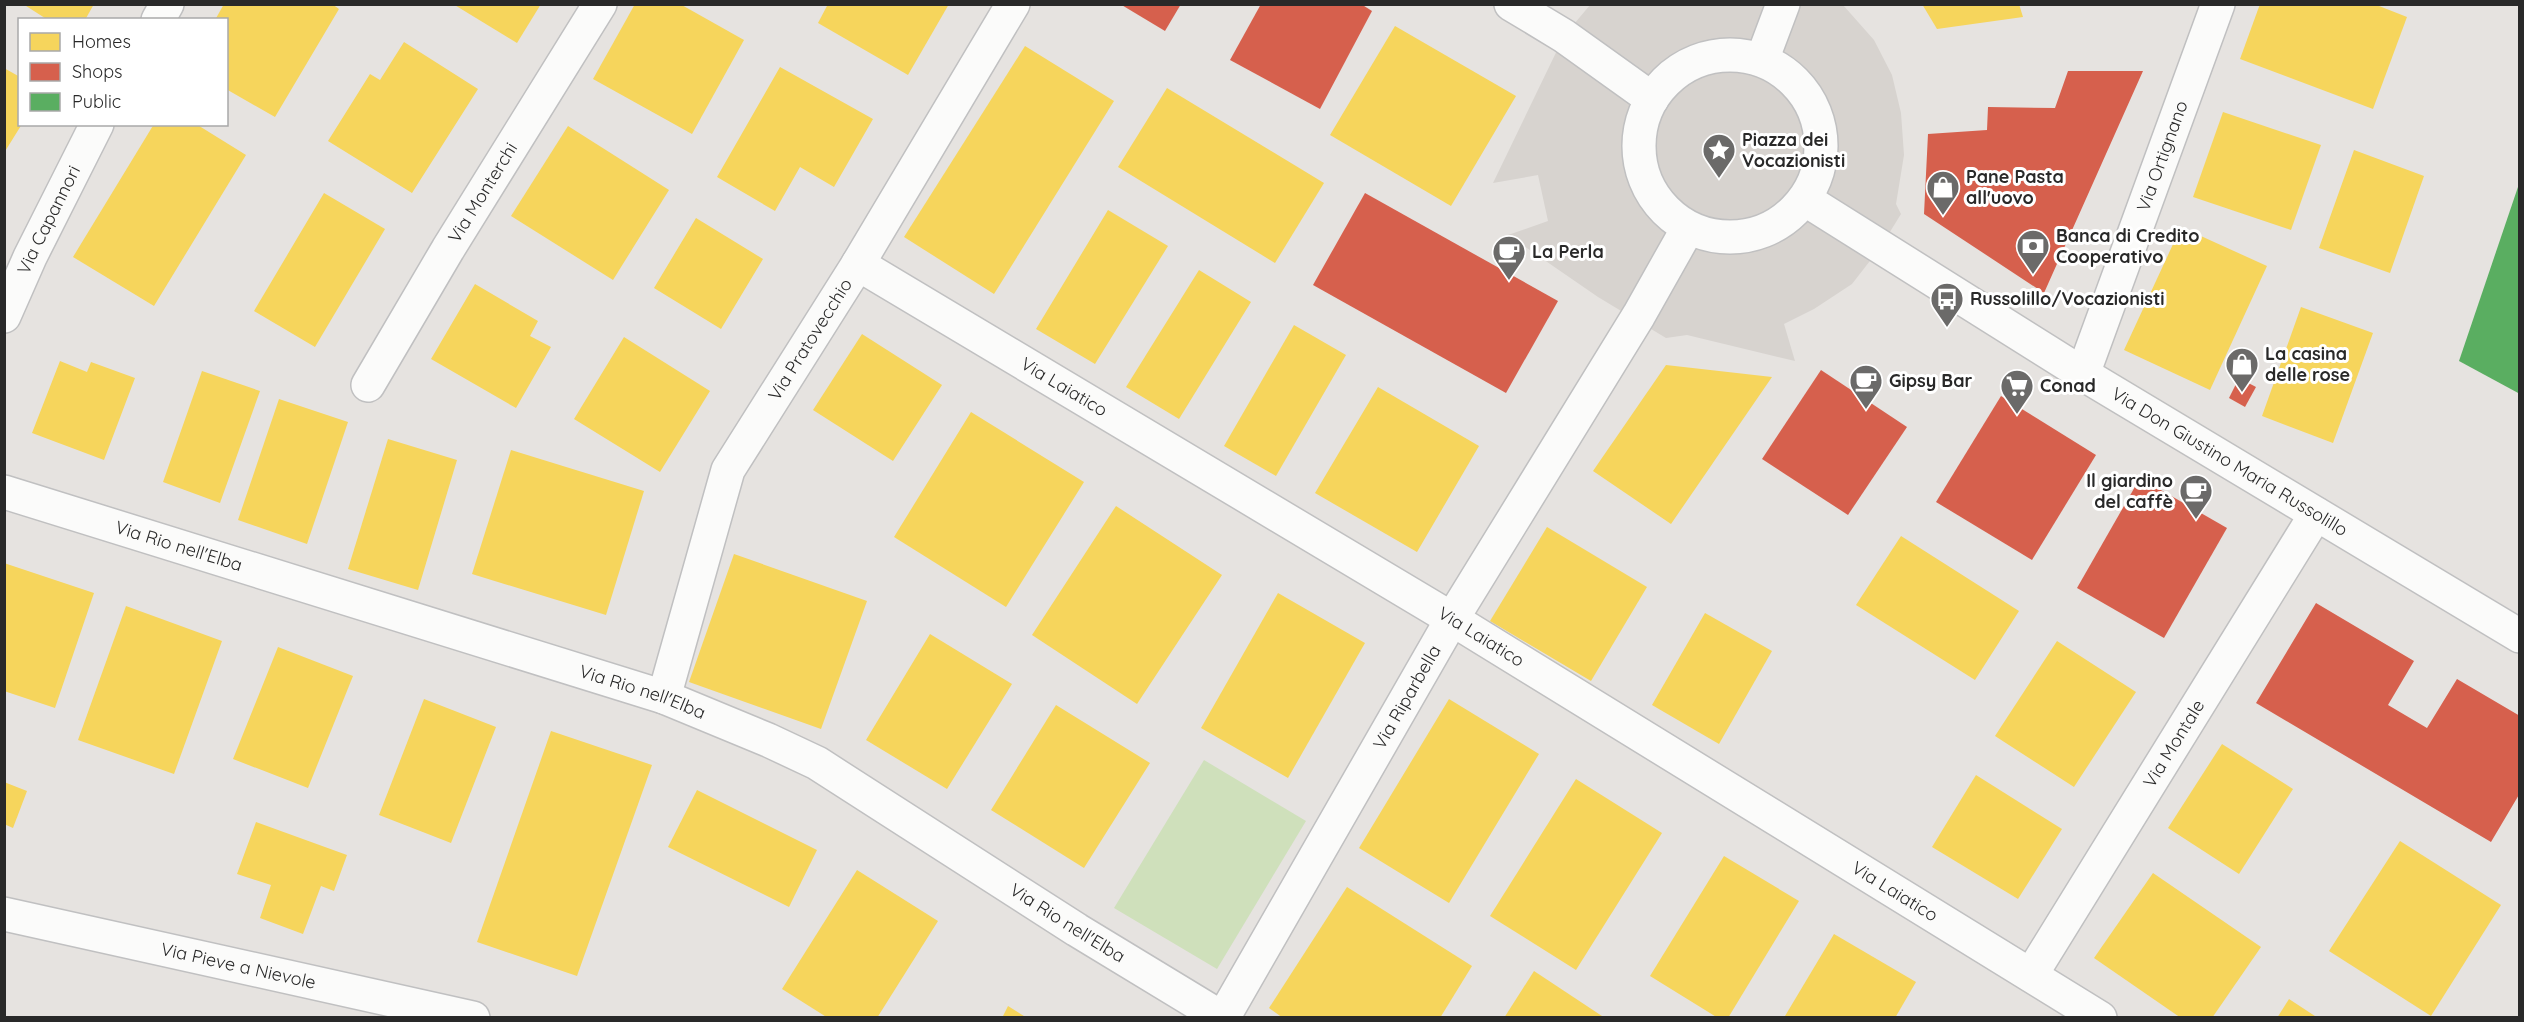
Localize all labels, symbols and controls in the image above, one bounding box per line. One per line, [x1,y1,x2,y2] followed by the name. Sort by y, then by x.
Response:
[18,18,228,126] legend
[72,30,131,53] text: Homes
[72,60,123,83] text: Shops
[72,90,121,113] text: Public
[2131,97,2193,214] street label: Via Ortignano
[1742,128,1845,172] place label: Piazza dei Vocazionisti
[1701,132,1737,179] place icon: Piazza dei Vocazionisti
[443,138,522,247] street label: Via Monterchi
[12,162,85,278] street label: Via Capannori
[1966,165,2064,209] place label: Pane Pasta all'uovo
[1925,169,1961,216] shop icon: Pane Pasta all'uovo
[2056,224,2200,268] place label: Banca di Credito Cooperativo
[2015,228,2051,275] bank icon: Banca di Credito Cooperativo
[1491,234,1527,281] cafe icon: La Perla
[1532,240,1604,263] place label: La Perla
[763,274,857,405] street label: Via Pratovecchio
[1929,281,1965,328] bus stop icon: Russolillo/Vocazionisti
[1970,287,2165,310] place label: Russolillo/Vocazionisti
[2265,342,2350,386] place label: La casina delle rose
[2224,346,2260,393] shop icon: La casina delle rose
[1017,352,1112,421] street label: Via Laiatico
[1848,363,1884,410] cafe icon: Gipsy Bar
[1999,368,2035,415] supermarket icon: Conad
[1889,369,1972,392] place label: Gipsy Bar
[2040,374,2096,397] place label: Conad
[2107,382,2352,541] street label: Via Don Giustino Maria Russolillo
[2086,469,2173,513] place label: Il giardino del caffè
[2178,473,2214,520] cafe icon: Il giardino del caffè
[112,515,245,576] street label: Via Rio nell'Elba
[1434,601,1529,672] street label: Via Laiatico
[1368,641,1446,753] street label: Via Riparbella
[577,659,709,724] street label: Via Rio nell'Elba
[2138,695,2209,792] street label: Via Montale
[1848,856,1942,926] street label: Via Laiatico
[1006,878,1130,968] street label: Via Rio nell'Elba
[159,937,318,994] street label: Via Pieve a Nievole

